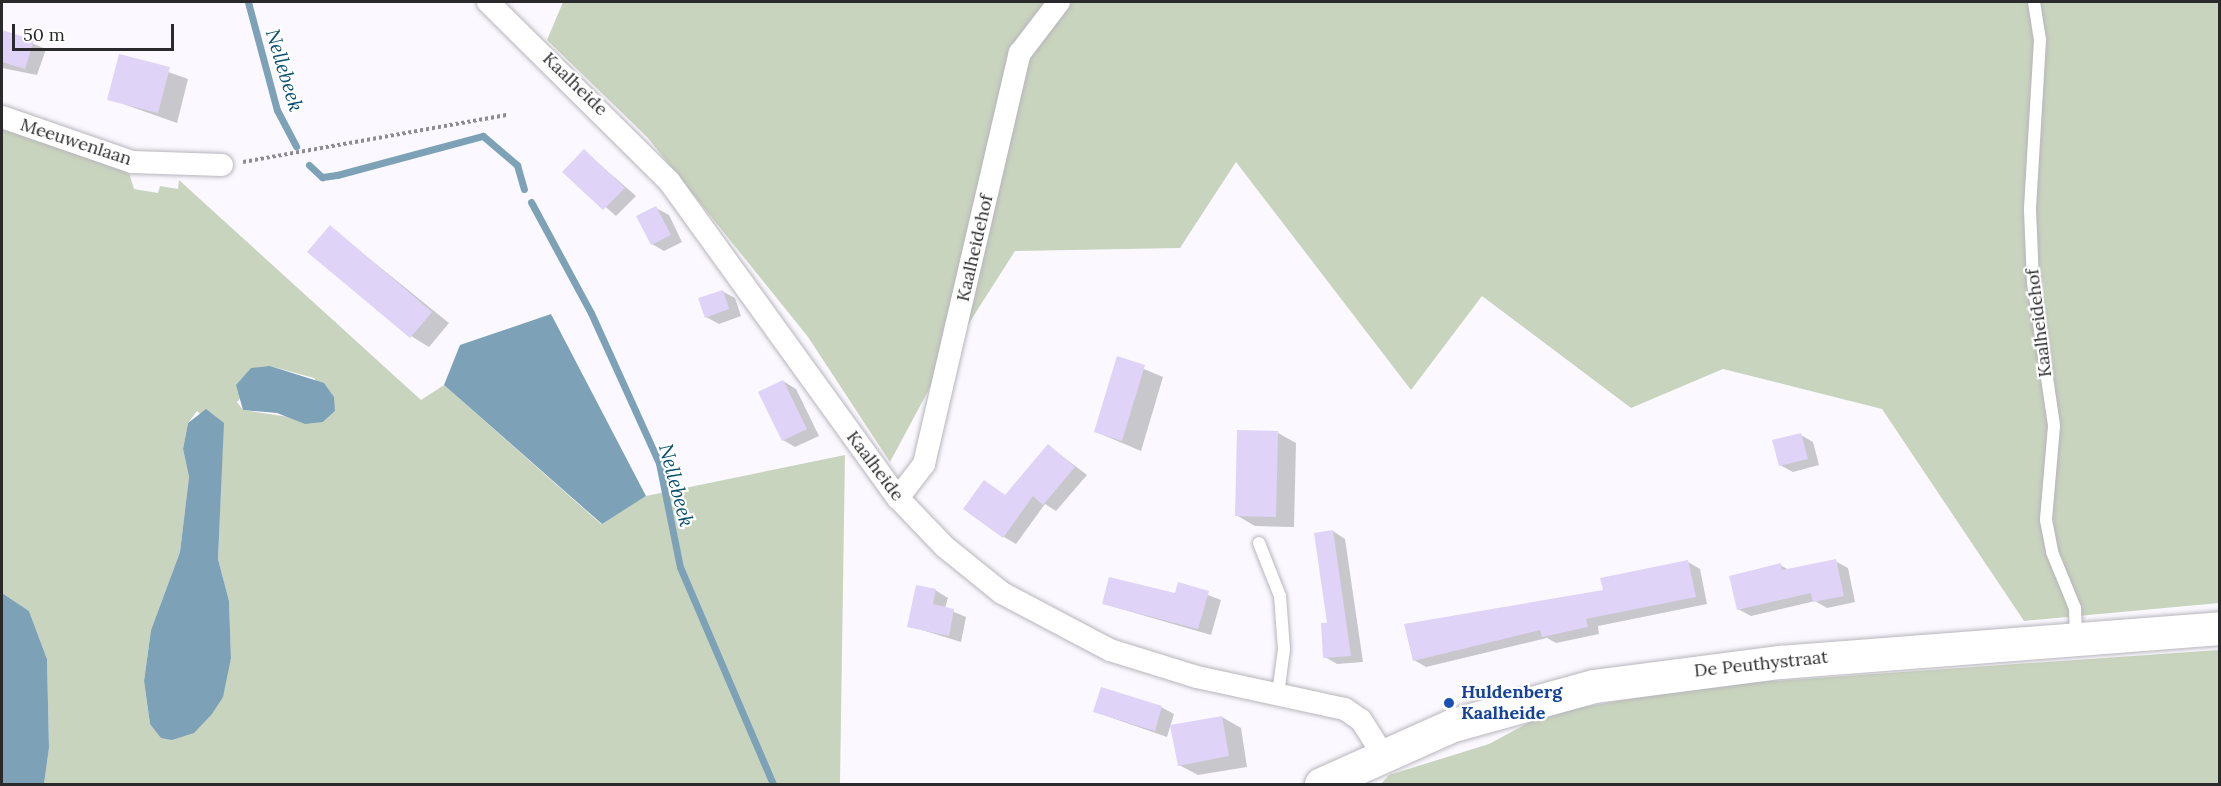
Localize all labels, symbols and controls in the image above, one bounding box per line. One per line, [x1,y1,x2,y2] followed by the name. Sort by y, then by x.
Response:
[15,12,177,50] scale bar
[23,23,65,46] text: 50 m
[261,26,309,114] water label: Nellebeek
[538,48,612,120] street label: Kaalheide
[18,114,134,170] street label: Meeuwenlaan
[952,192,998,304] street label: Kaalheidehof
[2022,267,2056,379] street label: Kaalheidehof
[842,427,908,505] street label: Kaalheide
[654,441,700,529] water label: Nellebeek
[1693,646,1829,682] street label: De Peuthystraat
[1461,682,1562,724] place label: Huldenberg Kaalheide
[1442,696,1456,710] marker: Huldenberg Kaalheide

